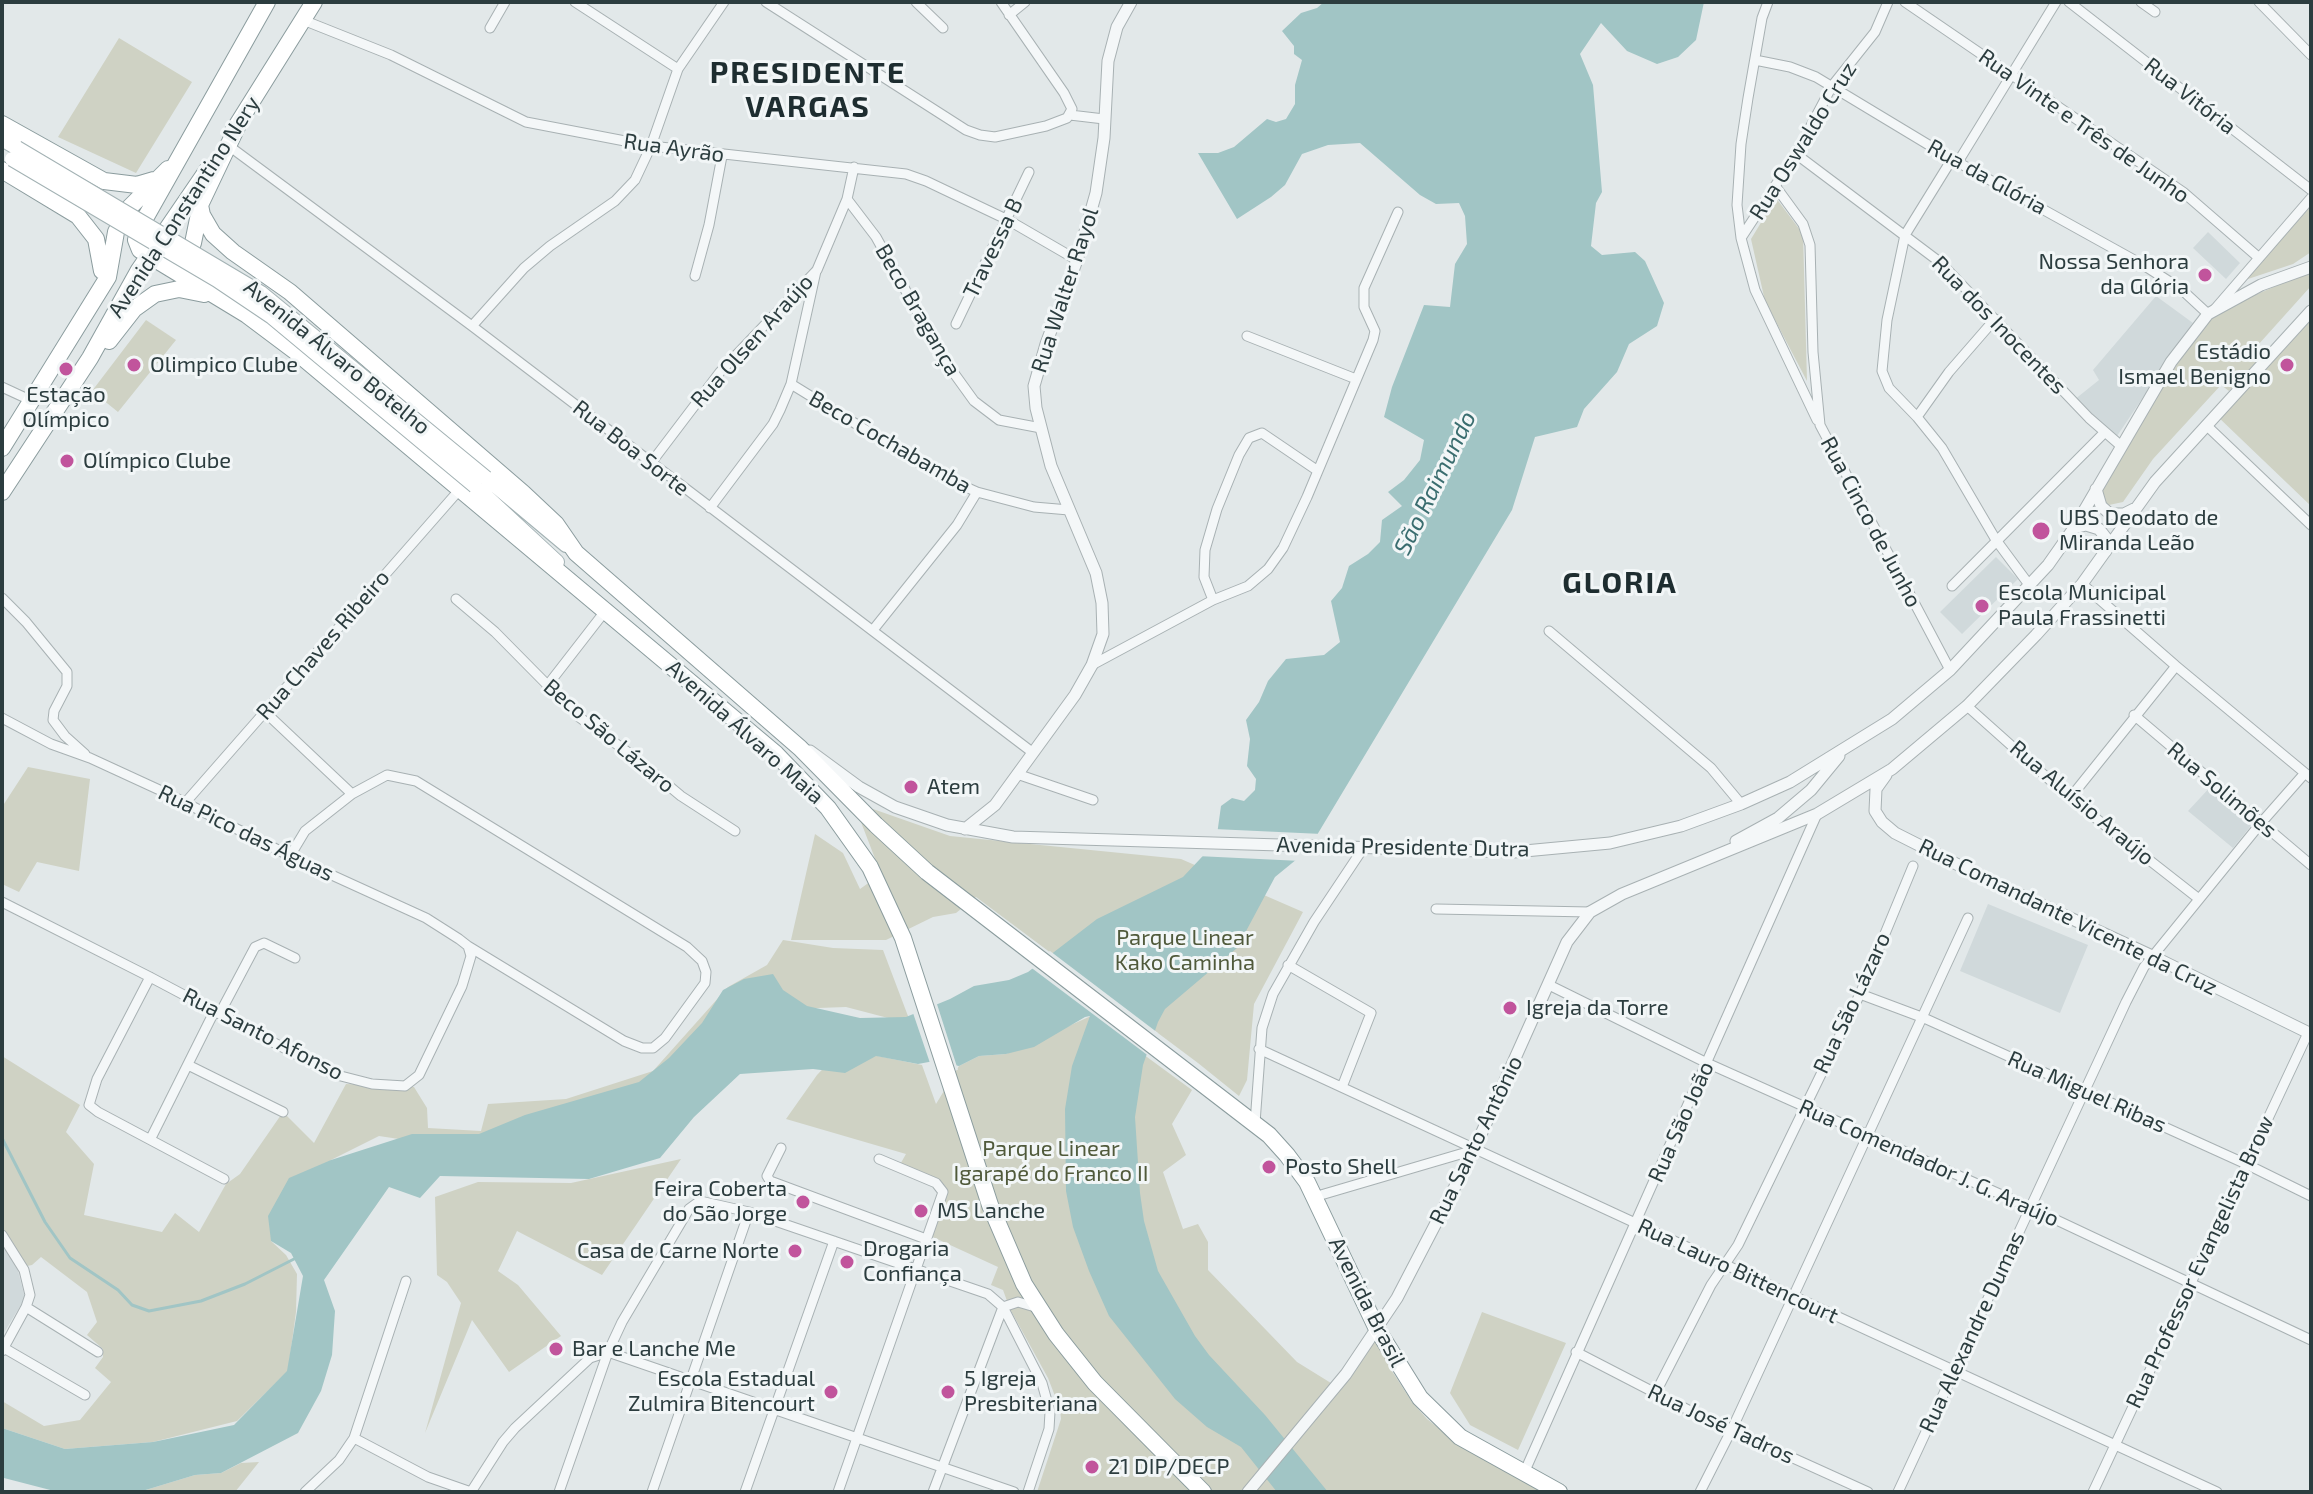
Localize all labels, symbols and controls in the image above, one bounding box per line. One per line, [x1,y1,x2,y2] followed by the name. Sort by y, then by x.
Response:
[1974,43,2194,209] street label: Rua Vinte e Três de Junho
[2139,52,2241,140] street label: Rua Vitória
[710,55,906,126] district label: PRESIDENTE VARGAS
[1744,57,1862,225] street label: Rua Oswaldo Cruz
[103,91,265,323] street label: Avenida Constantino Nery
[622,128,726,168] street label: Rua Ayrão
[1923,133,2051,221] street label: Rua da Glória
[957,194,1029,302] street label: Travessa B
[1026,204,1104,376] street label: Rua Walter Rayol
[870,239,966,381] street label: Beco Bragança
[2039,249,2189,300] place label: Nossa Senhora da Glória
[1926,250,2072,400] street label: Rua dos Inocentes
[2196,266,2214,284] marker: Nossa Senhora da Glória
[685,269,819,413] street label: Rua Olsen Araújo
[239,274,435,440] street label: Avenida Álvaro Botelho
[2118,339,2271,390] place label: Estádio Ismael Benigno
[150,352,298,378] place label: Olimpico Clube
[125,356,143,374] marker: Olimpico Clube
[2278,356,2296,374] marker: Estádio Ismael Benigno
[57,360,75,378] marker: Estação Olímpico
[22,382,110,434] place label: Estação Olímpico
[804,385,976,499] street label: Beco Cochabamba
[568,394,694,502] street label: Rua Boa Sorte
[1388,407,1482,559] water label: São Raimundo
[1815,432,1927,612] street label: Rua Cinco de Junho
[83,448,231,474] place label: Olímpico Clube
[58,452,76,470] marker: Olímpico Clube
[2059,505,2218,556] place label: UBS Deodato de Miranda Leão
[2030,520,2052,542] marker: UBS Deodato de Miranda Leão
[251,565,395,725] street label: Rua Chaves Ribeiro
[1562,565,1678,601] district label: GLORIA
[1998,580,2166,632] place label: Escola Municipal Paula Frassinetti
[1973,597,1991,615] marker: Escola Municipal Paula Frassinetti
[661,654,829,810] street label: Avenida Álvaro Maia
[538,674,680,798] street label: Beco São Lázaro
[2004,735,2160,871] street label: Rua Aluísio Araújo
[2162,737,2282,843] street label: Rua Solimões
[927,774,980,800] place label: Atem
[902,778,920,796] marker: Atem
[154,779,338,887] street label: Rua Pico das Águas
[1276,832,1530,862] street label: Avenida Presidente Dutra
[1914,833,2222,1001] street label: Rua Comandante Vicente da Cruz
[1115,925,1255,976] park label: Parque Linear Kako Caminha
[1808,928,1896,1078] street label: Rua São Lázaro
[178,982,348,1086] street label: Rua Santo Afonso
[1526,995,1668,1021] place label: Igreja da Torre
[1501,999,1519,1017] marker: Igreja da Torre
[2004,1045,2170,1139] street label: Rua Miguel Ribas
[1424,1051,1528,1229] street label: Rua Santo Antônio
[1643,1057,1719,1187] street label: Rua São João
[1795,1094,2063,1232] street label: Rua Comendador J. G. Araújo
[2120,1112,2280,1412] street label: Rua Professor Evangelista Brow
[953,1136,1149,1188] park label: Parque Linear Igarapé do Franco II
[1285,1154,1397,1180] place label: Posto Shell
[1260,1158,1278,1176] marker: Posto Shell
[654,1176,787,1228] place label: Feira Coberta do São Jorge
[794,1193,812,1211] marker: Feira Coberta do São Jorge
[937,1198,1045,1224] place label: MS Lanche
[912,1202,930,1220] marker: MS Lanche
[1634,1213,1842,1329] street label: Rua Lauro Bittencourt
[1914,1227,2030,1437] street label: Rua Alexandre Dumas
[1323,1233,1411,1371] street label: Avenida Brasil
[863,1236,962,1288] place label: Drogaria Confiança
[577,1238,779,1264] place label: Casa de Carne Norte
[786,1242,804,1260] marker: Casa de Carne Norte
[838,1253,856,1271] marker: Drogaria Confiança
[572,1336,736,1362] place label: Bar e Lanche Me
[547,1340,565,1358] marker: Bar e Lanche Me
[628,1366,815,1418] place label: Escola Estadual Zulmira Bitencourt
[964,1366,1098,1418] place label: 5 Igreja Presbiteriana
[1644,1379,1798,1469] street label: Rua José Tadros
[822,1383,840,1401] marker: Escola Estadual Zulmira Bitencourt
[939,1383,957,1401] marker: 5 Igreja Presbiteriana
[1108,1454,1230,1480] place label: 21 DIP/DECP
[1083,1458,1101,1476] marker: 21 DIP/DECP

